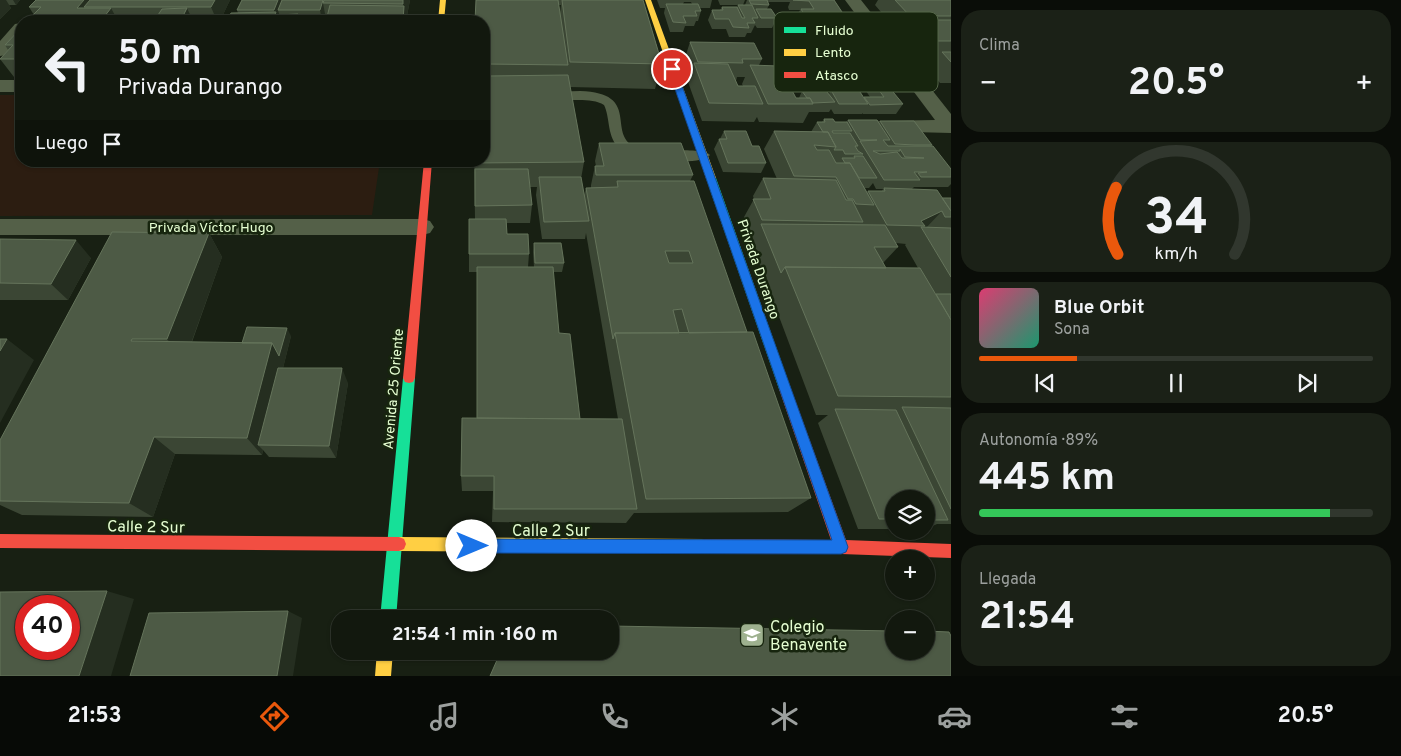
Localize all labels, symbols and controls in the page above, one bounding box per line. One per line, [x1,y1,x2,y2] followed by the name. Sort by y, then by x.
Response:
[774,12,938,92] legend
[815,23,854,40] text: Fluido
[118,32,202,76] text: 50 m
[35,35,100,100] icon: left
[979,36,1020,56] text: Clima
[815,45,851,62] text: Lento
[651,48,693,90] pin
[658,55,686,83] icon: arrive
[1128,60,1224,109] text: 20.5°
[979,67,997,103] text: −
[1355,67,1373,103] text: +
[815,68,858,85] text: Atasco
[118,75,283,102] text: Privada Durango
[98,130,126,158] icon: arrive
[35,132,88,156] text: Luego
[1144,187,1208,253] text: 34
[733,217,783,322] street label: Privada Durango
[149,220,273,237] street label: Privada Víctor Hugo
[1154,243,1198,266] text: km/h
[1054,296,1144,320] text: Blue Orbit
[1054,320,1090,340] text: Sona
[381,328,408,450] street label: Avenida 25 Oriente
[1031,369,1059,397] icon: previous
[1162,369,1190,397] icon: pause
[1293,369,1321,397] icon: next
[979,431,1098,451] text: Autonomía · 89%
[979,455,1115,504] text: 445 km
[885,490,935,660] map controls
[885,490,935,540] button: layers
[107,517,185,539] street label: Calle 2 Sur
[445,519,497,571] position arrow
[512,522,590,542] street label: Calle 2 Sur
[885,550,935,600] button: +
[979,570,1036,590] text: Llegada
[979,594,1075,643] text: 21:54
[15,595,80,660] speed limit sign: 40
[885,610,935,660] button: −
[770,618,847,656] place label: Colegio Benavente
[739,622,765,648] school or university icon: Colegio Benavente
[392,623,558,647] text: 21:54 · 1 min · 160 m
[257,699,292,734] icon: directions
[427,699,462,734] icon: music
[597,699,632,734] icon: phone
[767,699,802,734] icon: climate
[937,699,972,734] icon: car
[1107,699,1142,734] icon: filters
[68,703,122,730] text: 21:53
[1278,703,1333,730] text: 20.5°

